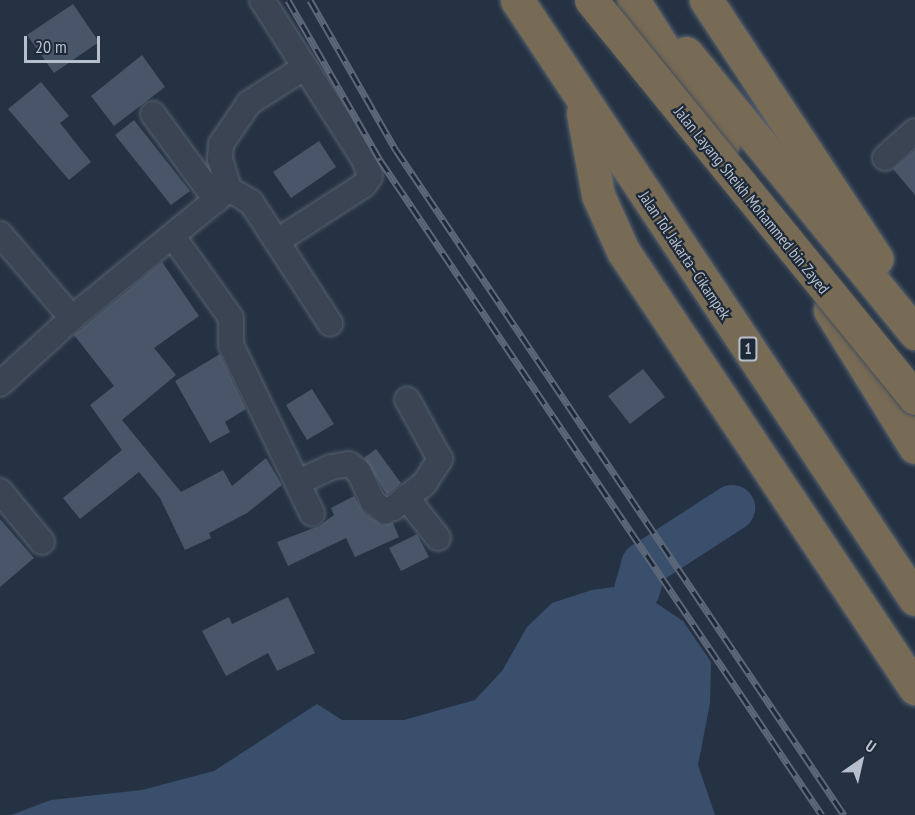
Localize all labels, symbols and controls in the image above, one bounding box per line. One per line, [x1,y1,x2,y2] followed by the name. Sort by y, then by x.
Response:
[27,24,104,62] scale bar
[35,35,67,58] text: 20 m
[670,102,834,298] street label: Jalan Layang Sheikh Mohammed bin Zayed
[635,187,735,323] street label: Jalan Tol Jakarta–Cikampek
[738,337,758,361] road number: 1
[831,731,891,791] north arrow
[862,735,880,757] text: U

